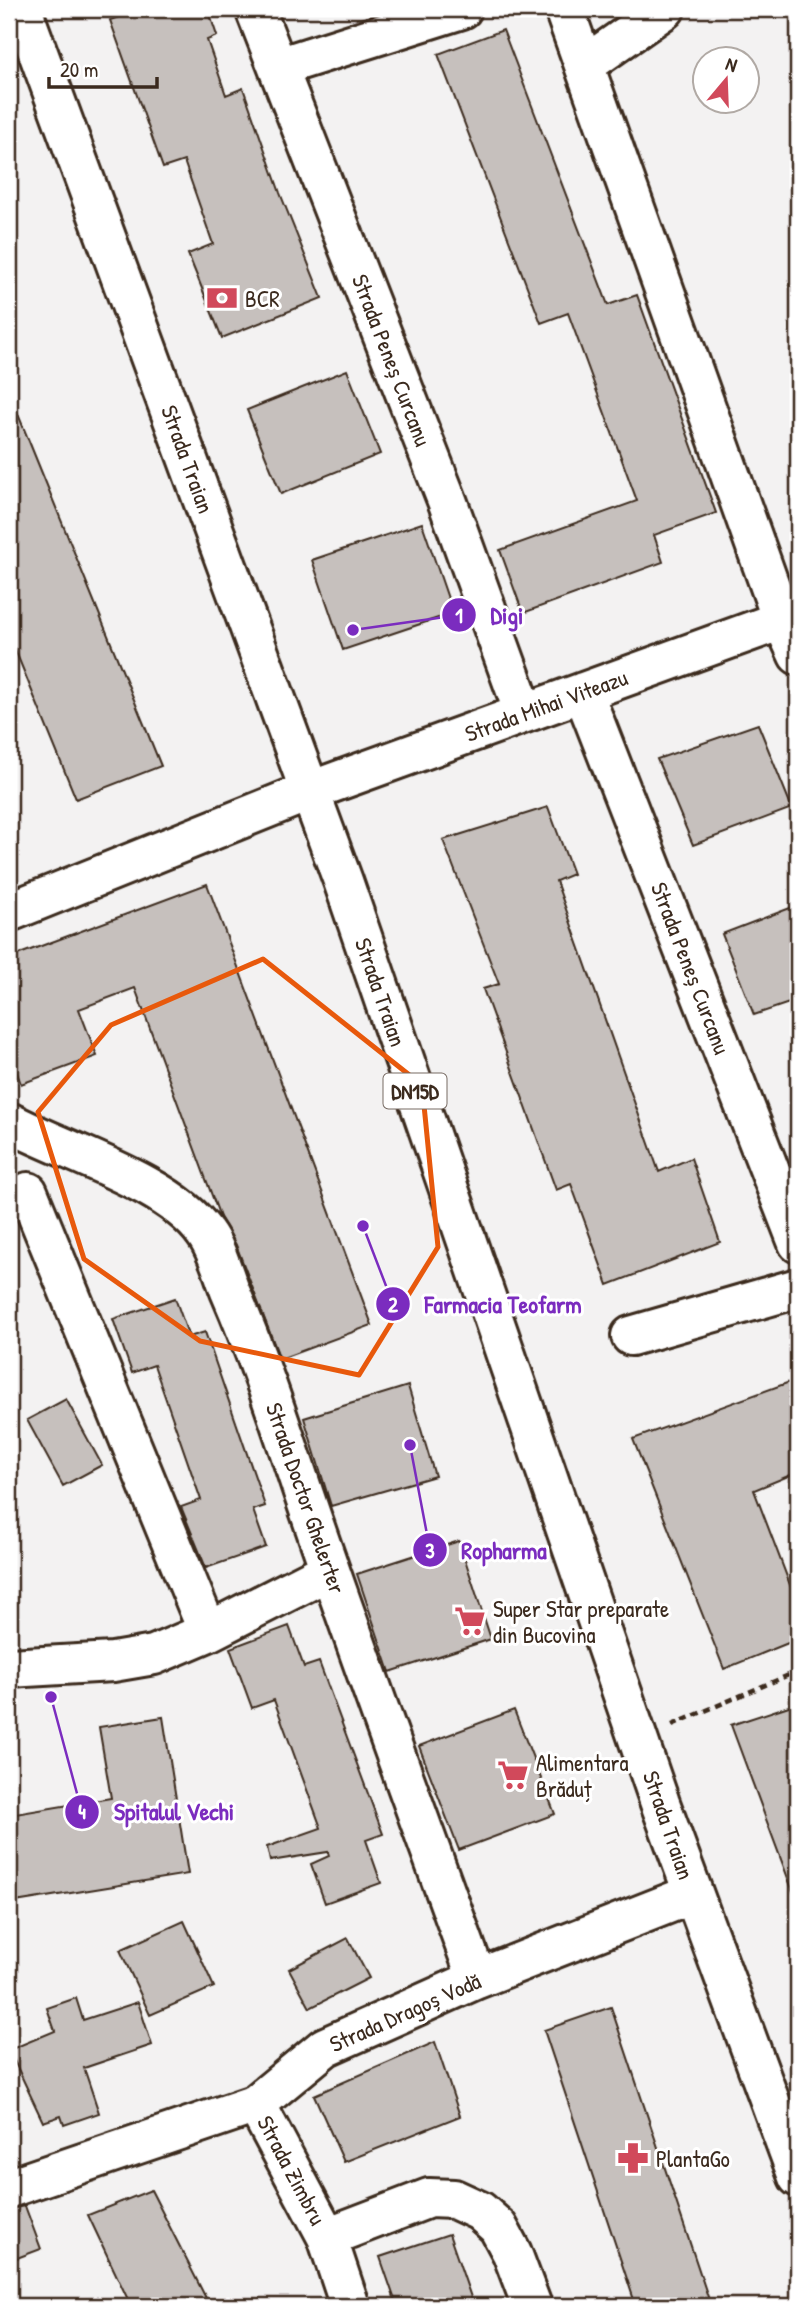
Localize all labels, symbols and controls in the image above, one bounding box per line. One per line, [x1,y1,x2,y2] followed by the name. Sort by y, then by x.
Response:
[49,46,158,90] scale bar
[692,46,762,116] north arrow
[723,50,741,78] text: N
[60,55,98,84] text: 20 m
[345,270,439,450] street label: Strada Peneș Curcanu
[205,281,239,315] bank icon: BCR
[245,283,280,314] place label: BCR
[154,401,222,517] street label: Strada Traian
[441,593,537,638] callout: Digi
[491,599,523,632] text: Digi
[455,601,463,630] text: 1
[460,661,632,749] street label: Strada Mihai Viteazu
[644,878,738,1058] street label: Strada Peneș Curcanu
[348,934,414,1050] street label: Strada Traian
[384,1074,446,1108] road number: DN15D
[376,1282,596,1327] callout: Farmacia Teofarm
[423,1288,582,1320] text: Farmacia Teofarm
[388,1290,398,1319] text: 2
[259,1398,353,1598] street label: Strada Doctor Ghelerter
[413,1528,561,1573] callout: Ropharma
[461,1534,547,1567] text: Ropharma
[425,1536,435,1565] text: 3
[493,1593,669,1650] place label: Super Star preparate din Bucovina
[453,1604,487,1638] supermarket icon: Super Star preparate din Bucovina
[536,1747,628,1804] place label: Alimentara Brăduț
[496,1758,530,1792] supermarket icon: Alimentara Brăduț
[636,1767,702,1883] street label: Strada Traian
[65,1789,248,1834] callout: Spitalul Vechi
[114,1795,234,1828] text: Spitalul Vechi
[78,1797,86,1826] text: 4
[325,1965,485,2059] street label: Strada Dragoș Vodă
[250,2110,334,2230] street label: Strada Zimbru
[616,2141,650,2175] pharmacy icon: PlantaGo
[656,2143,730,2174] place label: PlantaGo

